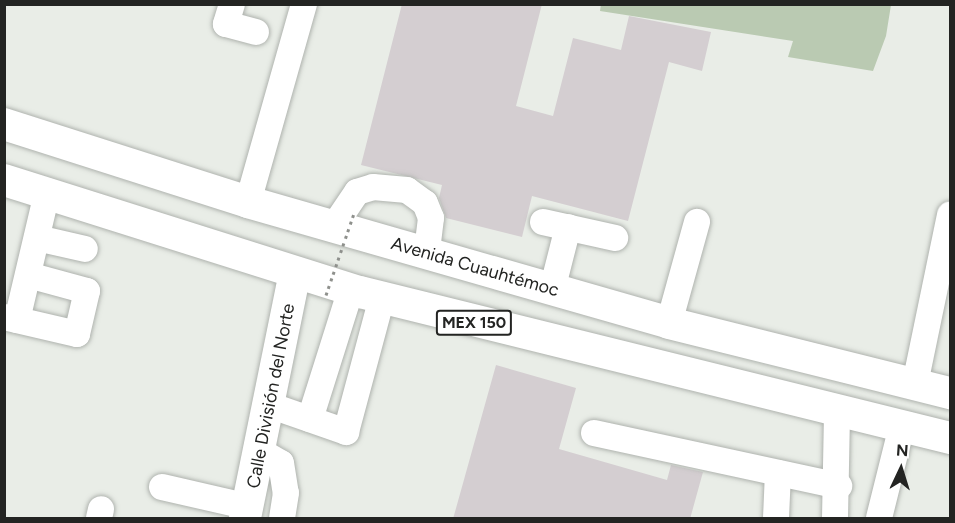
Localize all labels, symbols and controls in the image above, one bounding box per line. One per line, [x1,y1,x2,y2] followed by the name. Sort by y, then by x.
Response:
[389,233,561,301] street label: Avenida Cuauhtémoc
[242,302,300,490] street label: Calle División del Norte
[435,310,513,336] road number: MEX 150
[871,439,931,499] north arrow
[895,441,909,460] text: N

